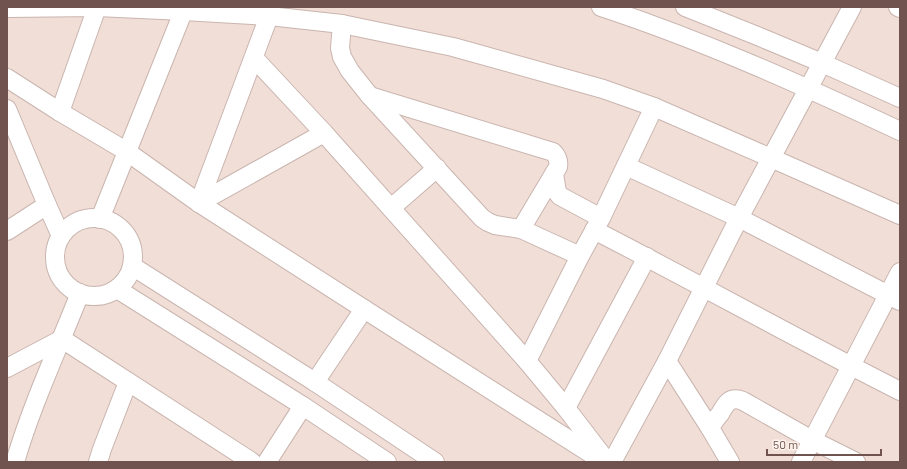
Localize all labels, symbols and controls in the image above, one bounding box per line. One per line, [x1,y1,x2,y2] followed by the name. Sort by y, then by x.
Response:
[767,431,881,457] scale bar
[773,437,798,451] text: 50 m

